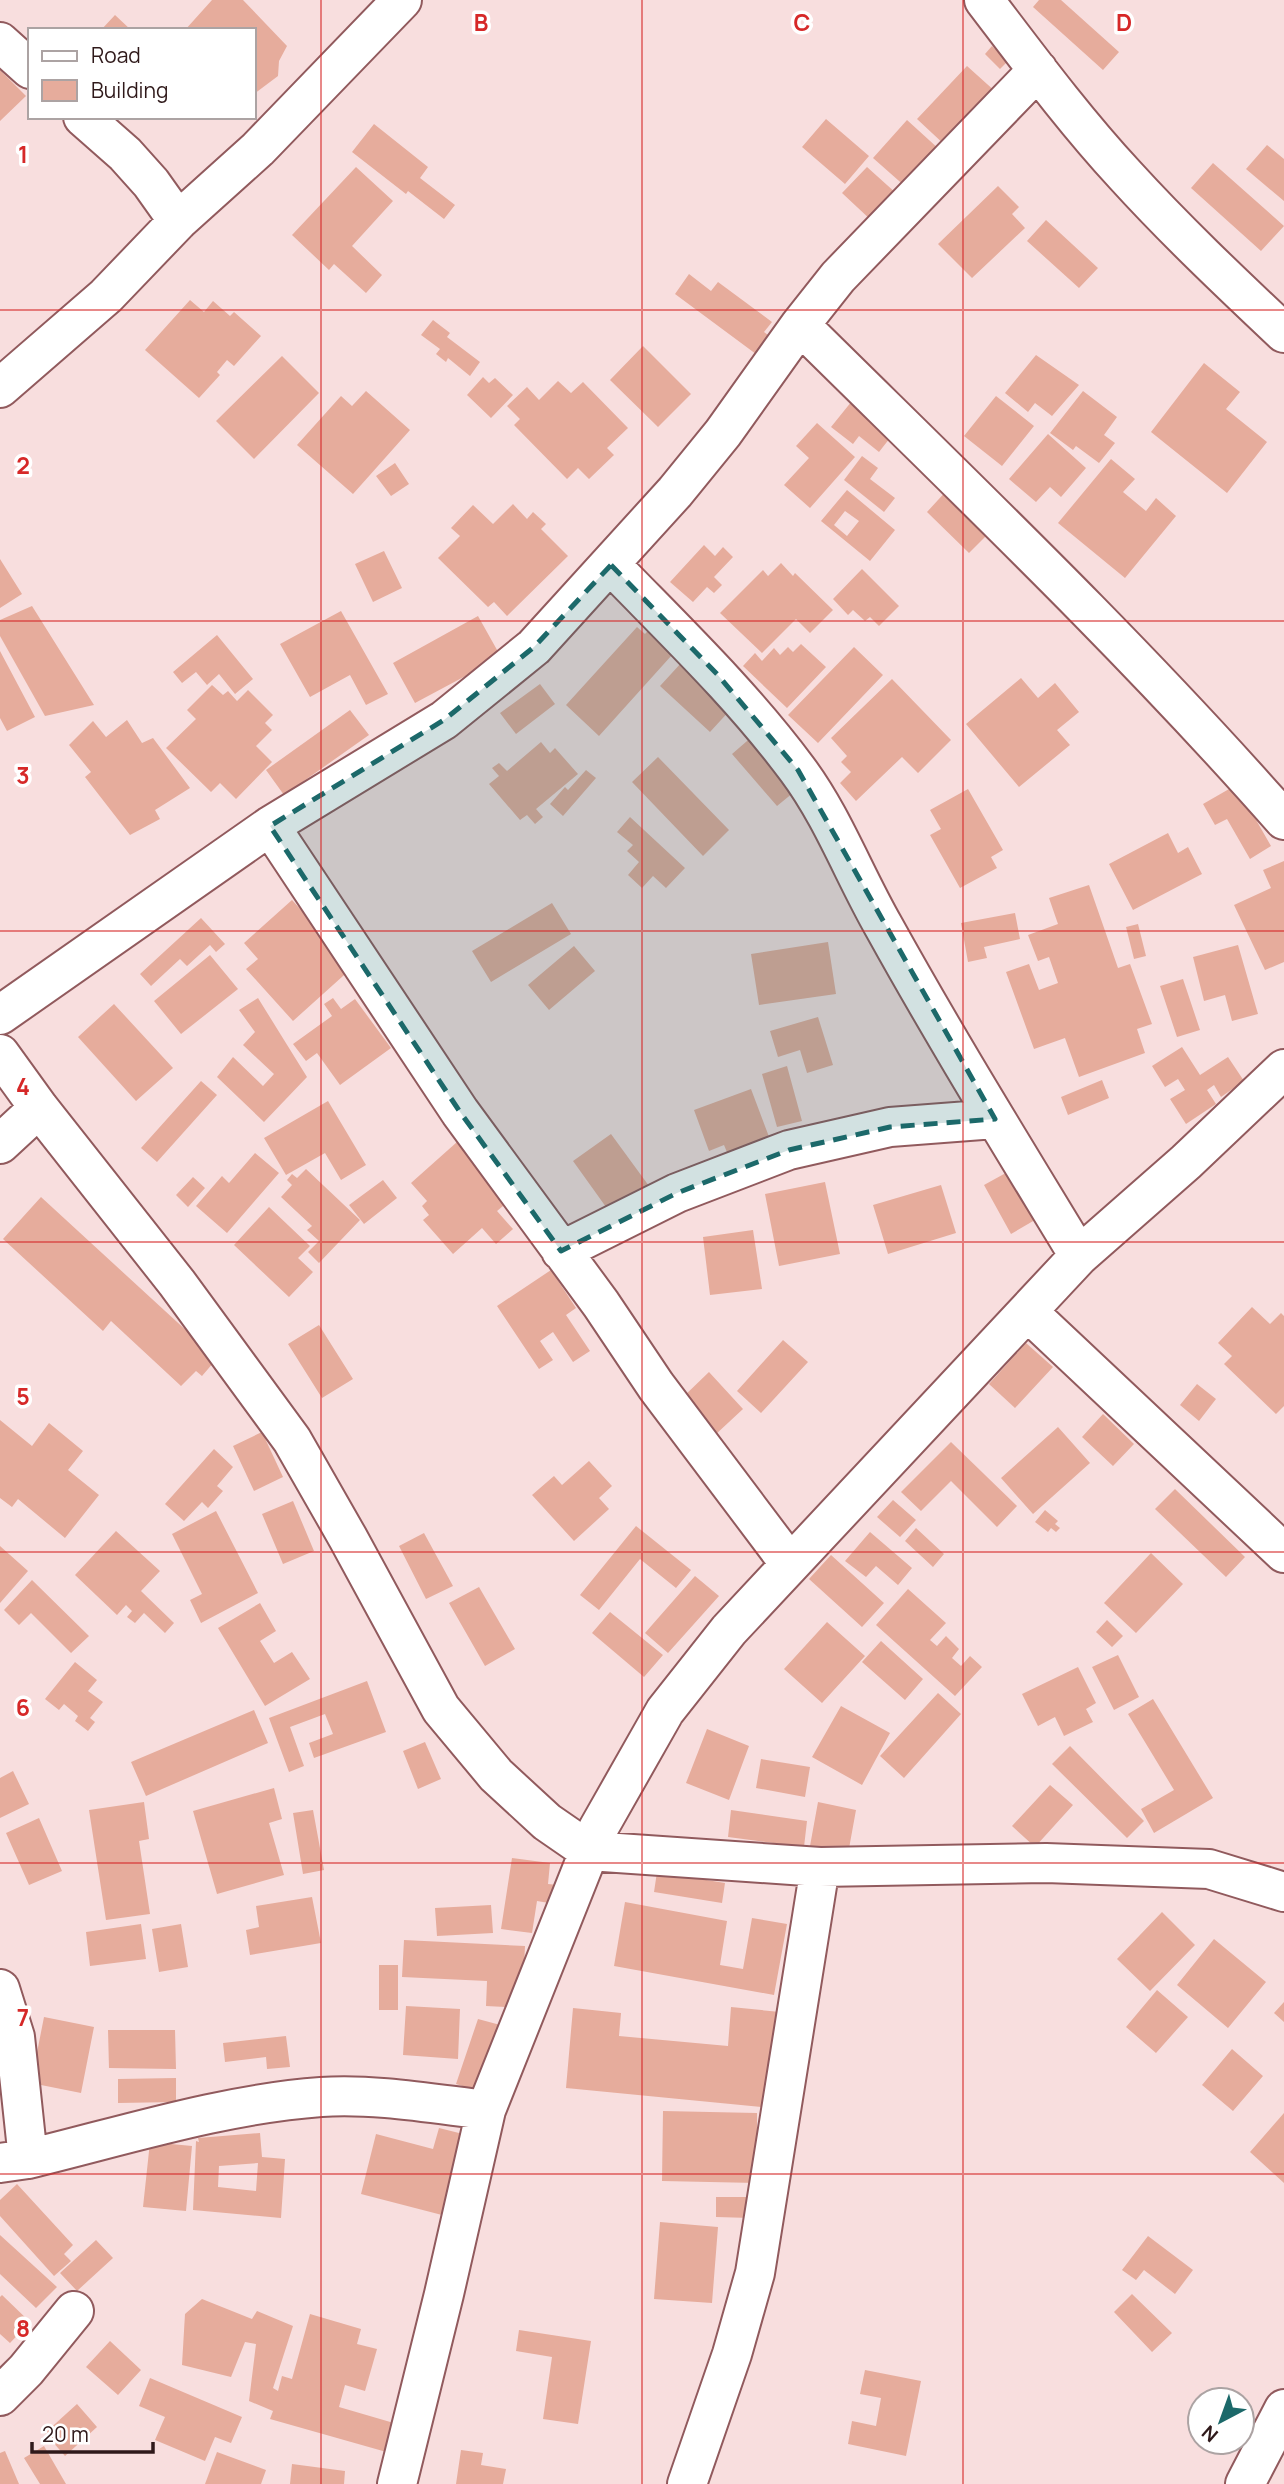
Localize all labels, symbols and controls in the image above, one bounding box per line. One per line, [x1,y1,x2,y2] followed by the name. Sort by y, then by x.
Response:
[474,6,488,38] text: B
[794,6,811,38] text: C
[1116,6,1132,38] text: D
[28,28,256,119] legend
[91,41,141,69] text: Road
[91,76,168,104] text: Building
[18,138,28,170] text: 1
[16,449,30,481] text: 2
[16,759,30,791] text: 3
[16,1070,30,1102] text: 4
[16,1380,30,1412] text: 5
[16,1691,30,1723] text: 6
[17,2001,29,2033] text: 7
[16,2312,30,2344] text: 8
[1186,2386,1256,2456] north arrow
[32,2410,152,2454] scale bar
[42,2420,89,2448] text: 20 m
[1196,2420,1224,2448] text: N

